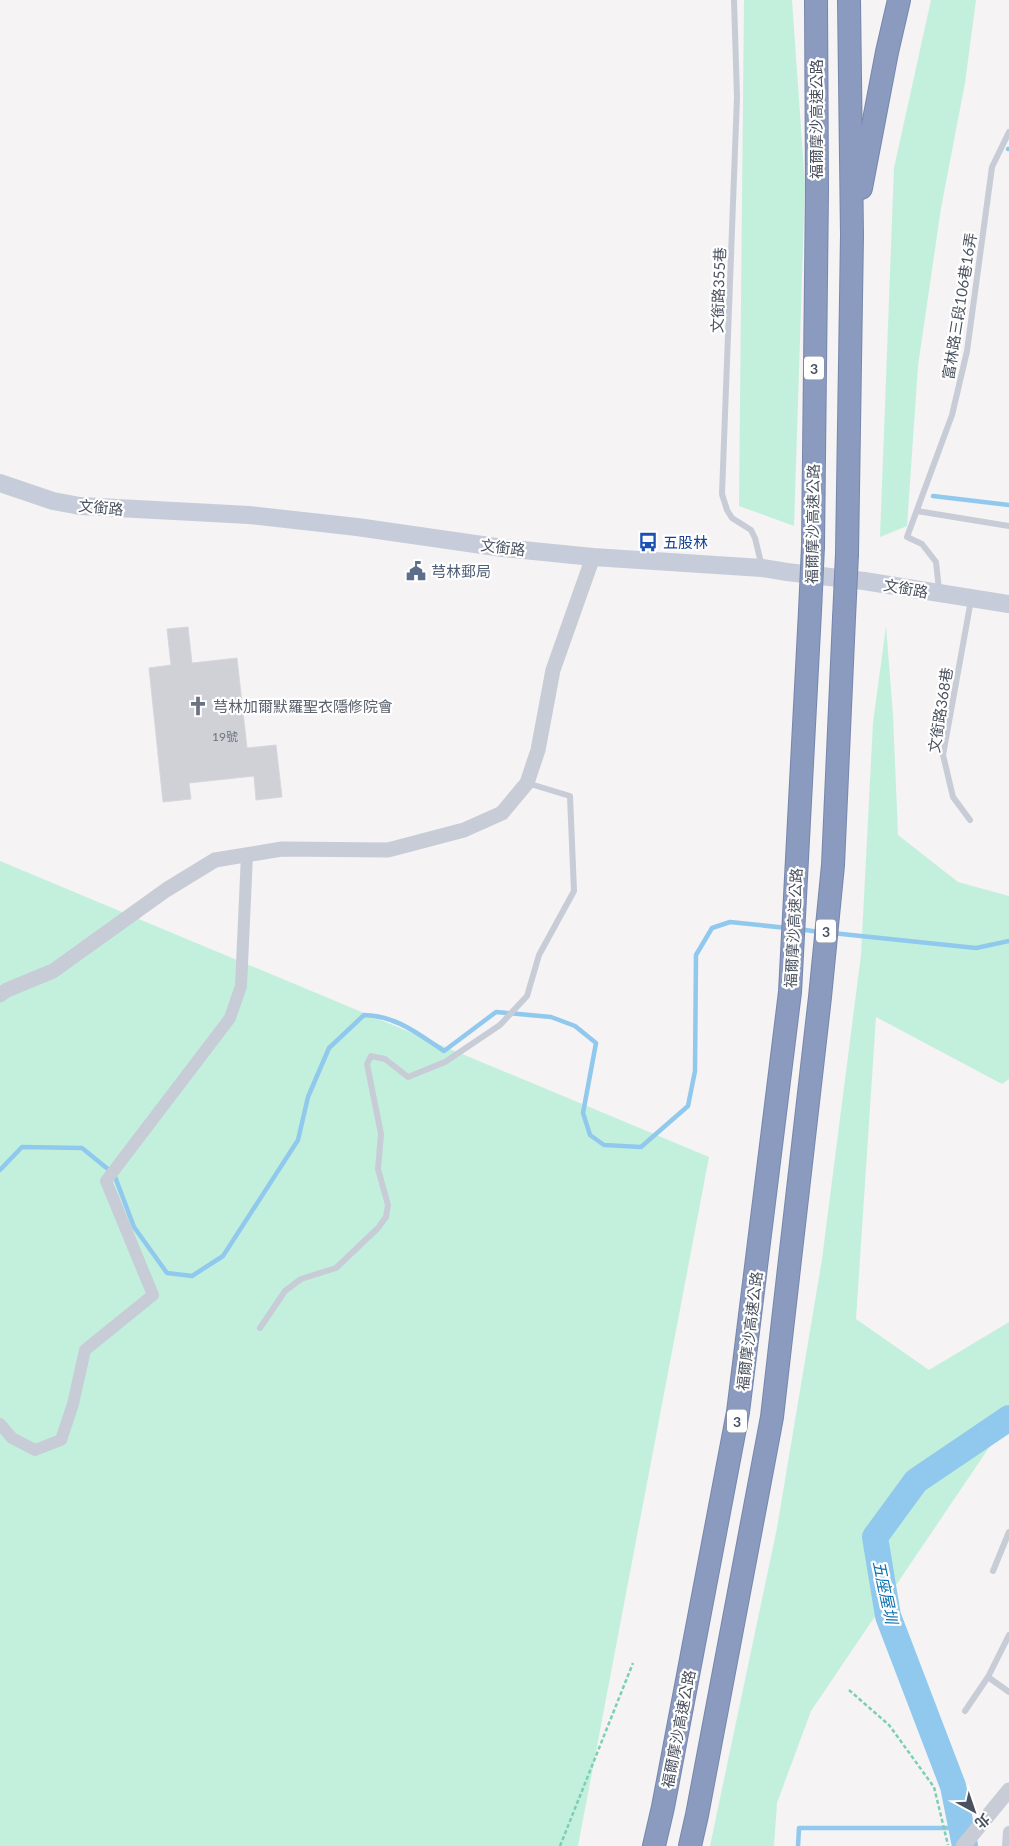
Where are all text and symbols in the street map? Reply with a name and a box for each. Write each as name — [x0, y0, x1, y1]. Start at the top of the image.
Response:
street label: 福爾摩沙高速公路 — [807, 59, 825, 179]
street label: 富林路三段106巷16弄 — [938, 231, 980, 381]
street label: 文銜路355巷 — [708, 247, 728, 333]
road number: 3 — [804, 356, 824, 379]
street label: 福爾摩沙高速公路 — [802, 464, 822, 584]
street label: 文銜路 — [78, 496, 124, 518]
bus stop icon: 五股林 — [637, 531, 659, 553]
place label: 五股林 — [663, 533, 708, 551]
street label: 文銜路 — [480, 535, 526, 559]
public building icon: 芎林郵局 — [405, 560, 427, 582]
place label: 芎林郵局 — [431, 562, 491, 580]
street label: 文銜路 — [882, 575, 930, 601]
street label: 文銜路368巷 — [924, 666, 956, 754]
church icon: 芎林加爾默羅聖衣隱修院會 — [187, 695, 209, 717]
place label: 芎林加爾默羅聖衣隱修院會 — [213, 697, 393, 715]
house number: 19號 — [212, 729, 238, 744]
street label: 福爾摩沙高速公路 — [781, 868, 805, 988]
road number: 3 — [816, 919, 836, 942]
street label: 福爾摩沙高速公路 — [733, 1270, 765, 1392]
road number: 3 — [727, 1410, 747, 1432]
water label: 五座屋圳 — [870, 1559, 902, 1627]
street label: 福爾摩沙高速公路 — [658, 1668, 698, 1790]
north arrow — [949, 1786, 999, 1836]
text: 北 — [972, 1810, 994, 1832]

